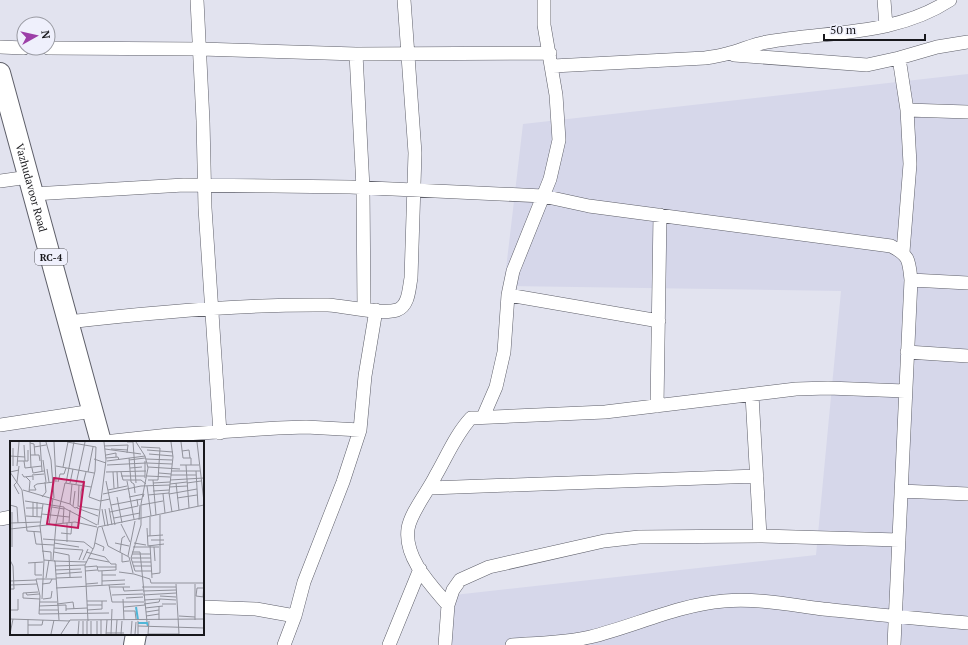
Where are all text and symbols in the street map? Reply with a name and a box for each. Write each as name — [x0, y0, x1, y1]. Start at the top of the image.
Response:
north arrow — [16, 16, 56, 56]
scale bar — [824, 16, 925, 42]
text: 50 m — [830, 22, 857, 37]
text: N — [38, 30, 54, 40]
street label: Vazhudavoor Road — [13, 142, 50, 234]
road number: RC-4 — [35, 249, 67, 265]
inset map — [10, 441, 204, 635]

